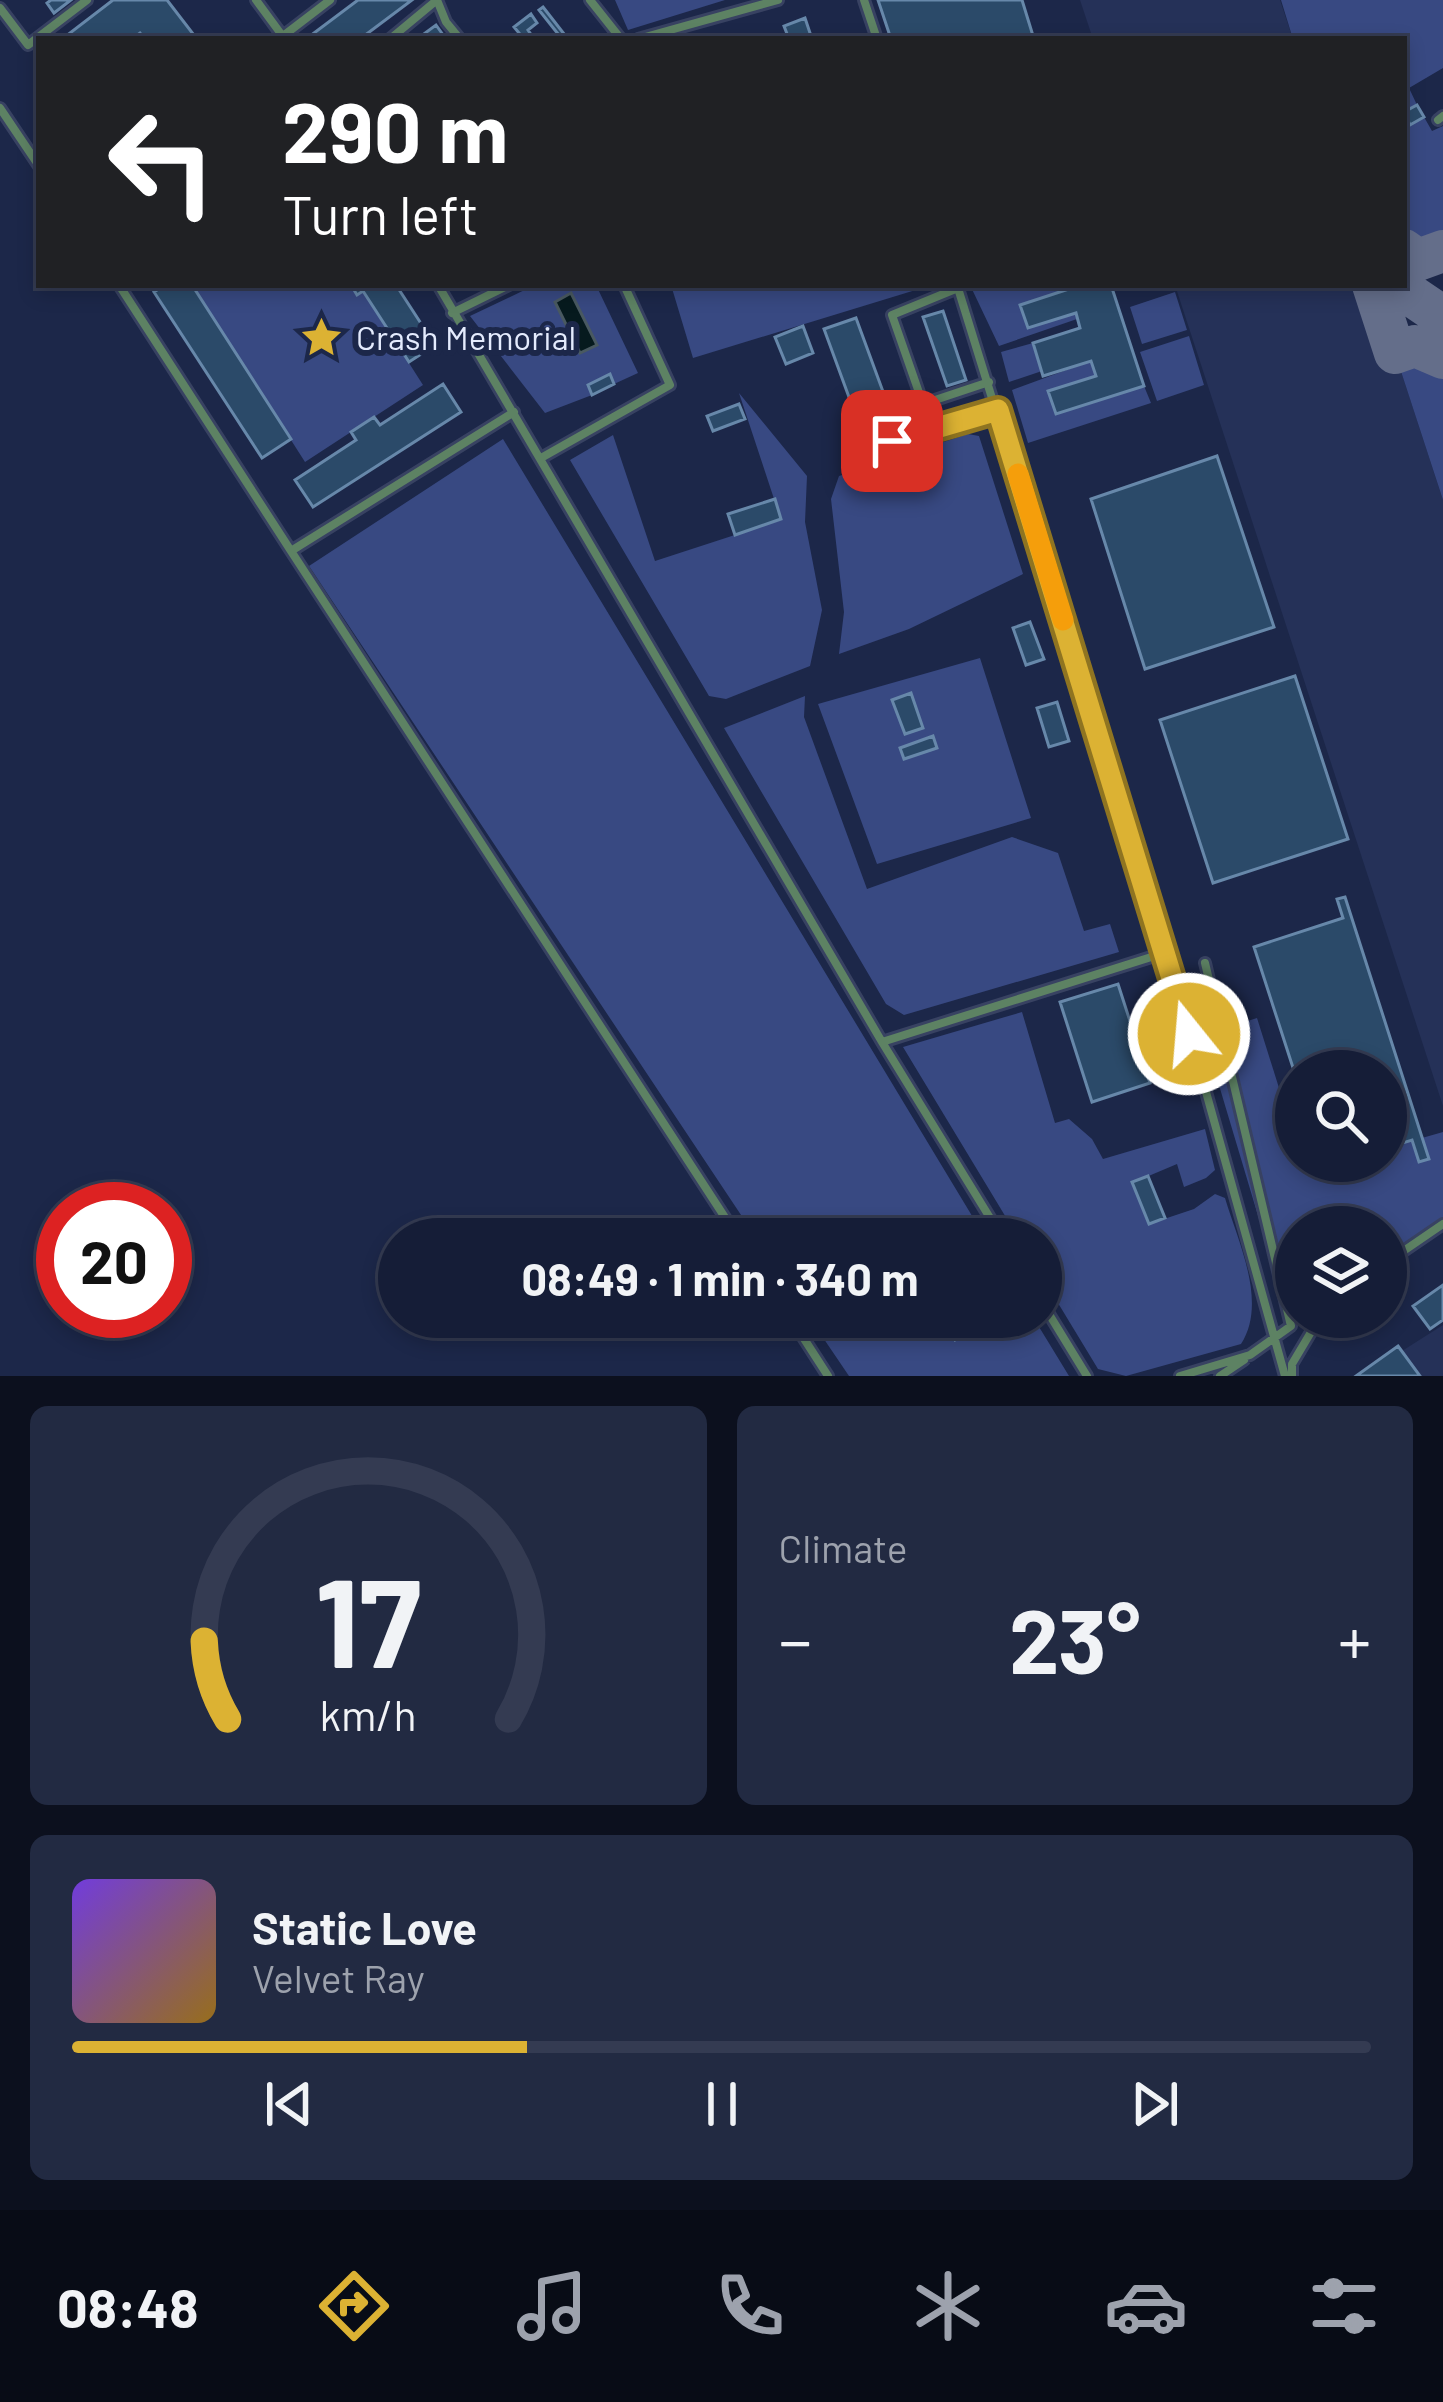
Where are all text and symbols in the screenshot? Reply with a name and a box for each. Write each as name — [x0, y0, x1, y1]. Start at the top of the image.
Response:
text: 290 m — [282, 79, 508, 180]
icon: left — [84, 84, 240, 240]
text: Turn left — [282, 181, 479, 246]
place icon: Crash Memorial — [299, 315, 345, 361]
place label: Crash Memorial — [356, 317, 576, 357]
pin — [841, 390, 943, 492]
icon: arrive — [859, 408, 925, 474]
position arrow — [1126, 971, 1252, 1097]
map controls — [1275, 1050, 1407, 1338]
button: search — [1275, 1050, 1407, 1182]
speed limit sign: 20 — [36, 1182, 192, 1338]
button: layers — [1275, 1206, 1407, 1338]
text: 08:49 · 1 min · 340 m — [522, 1251, 919, 1305]
text: Climate — [779, 1524, 908, 1571]
text: 17 — [315, 1543, 421, 1693]
text: 23° — [1009, 1584, 1141, 1692]
text: − — [779, 1599, 812, 1678]
text: + — [1338, 1599, 1371, 1678]
text: km/h — [320, 1687, 417, 1739]
text: Static Love — [252, 1900, 477, 1954]
text: Velvet Ray — [252, 1954, 425, 2001]
icon: previous — [256, 2071, 322, 2137]
icon: pause — [689, 2071, 755, 2137]
icon: next — [1122, 2071, 1188, 2137]
icon: directions — [312, 2264, 396, 2348]
icon: music — [510, 2264, 594, 2348]
icon: phone — [708, 2264, 792, 2348]
icon: climate — [906, 2264, 990, 2348]
icon: car — [1104, 2264, 1188, 2348]
icon: filters — [1302, 2264, 1386, 2348]
text: 08:48 — [57, 2274, 199, 2339]

